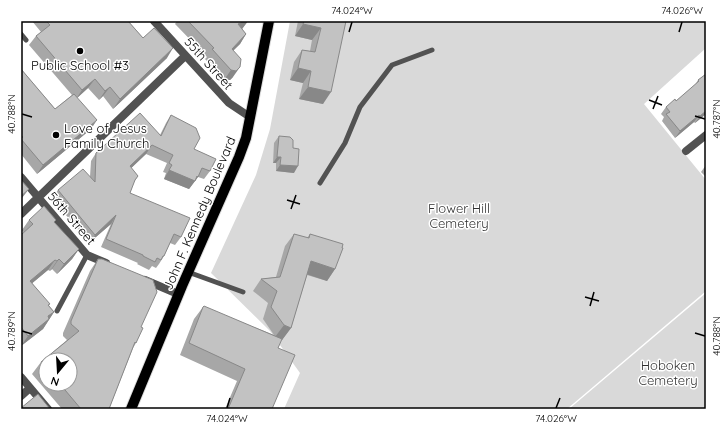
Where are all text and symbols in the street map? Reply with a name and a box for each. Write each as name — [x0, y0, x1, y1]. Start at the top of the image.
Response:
text: 74.024°W — [331, 4, 373, 17]
text: 74.026°W — [661, 4, 703, 17]
street label: 55th Street — [181, 33, 237, 93]
marker: Public School #3 — [75, 46, 85, 56]
place label: Public School #3 — [31, 57, 129, 73]
text: 40.788°N — [5, 94, 18, 134]
text: 40.787°N — [710, 100, 723, 139]
place label: Love of Jesus Family Church — [64, 120, 149, 151]
marker: Love of Jesus Family Church — [51, 130, 61, 140]
street label: John F. Kennedy Boulevard — [159, 134, 239, 292]
street label: 56th Street — [45, 188, 99, 248]
park label: Flower Hill Cemetery — [428, 200, 490, 231]
text: 40.789°N — [5, 311, 18, 351]
text: 40.788°N — [710, 316, 723, 356]
north arrow — [38, 352, 78, 392]
park label: Hoboken Cemetery — [638, 357, 698, 388]
text: N — [49, 374, 61, 389]
text: 74.024°W — [206, 412, 248, 425]
text: 74.026°W — [535, 412, 577, 425]

